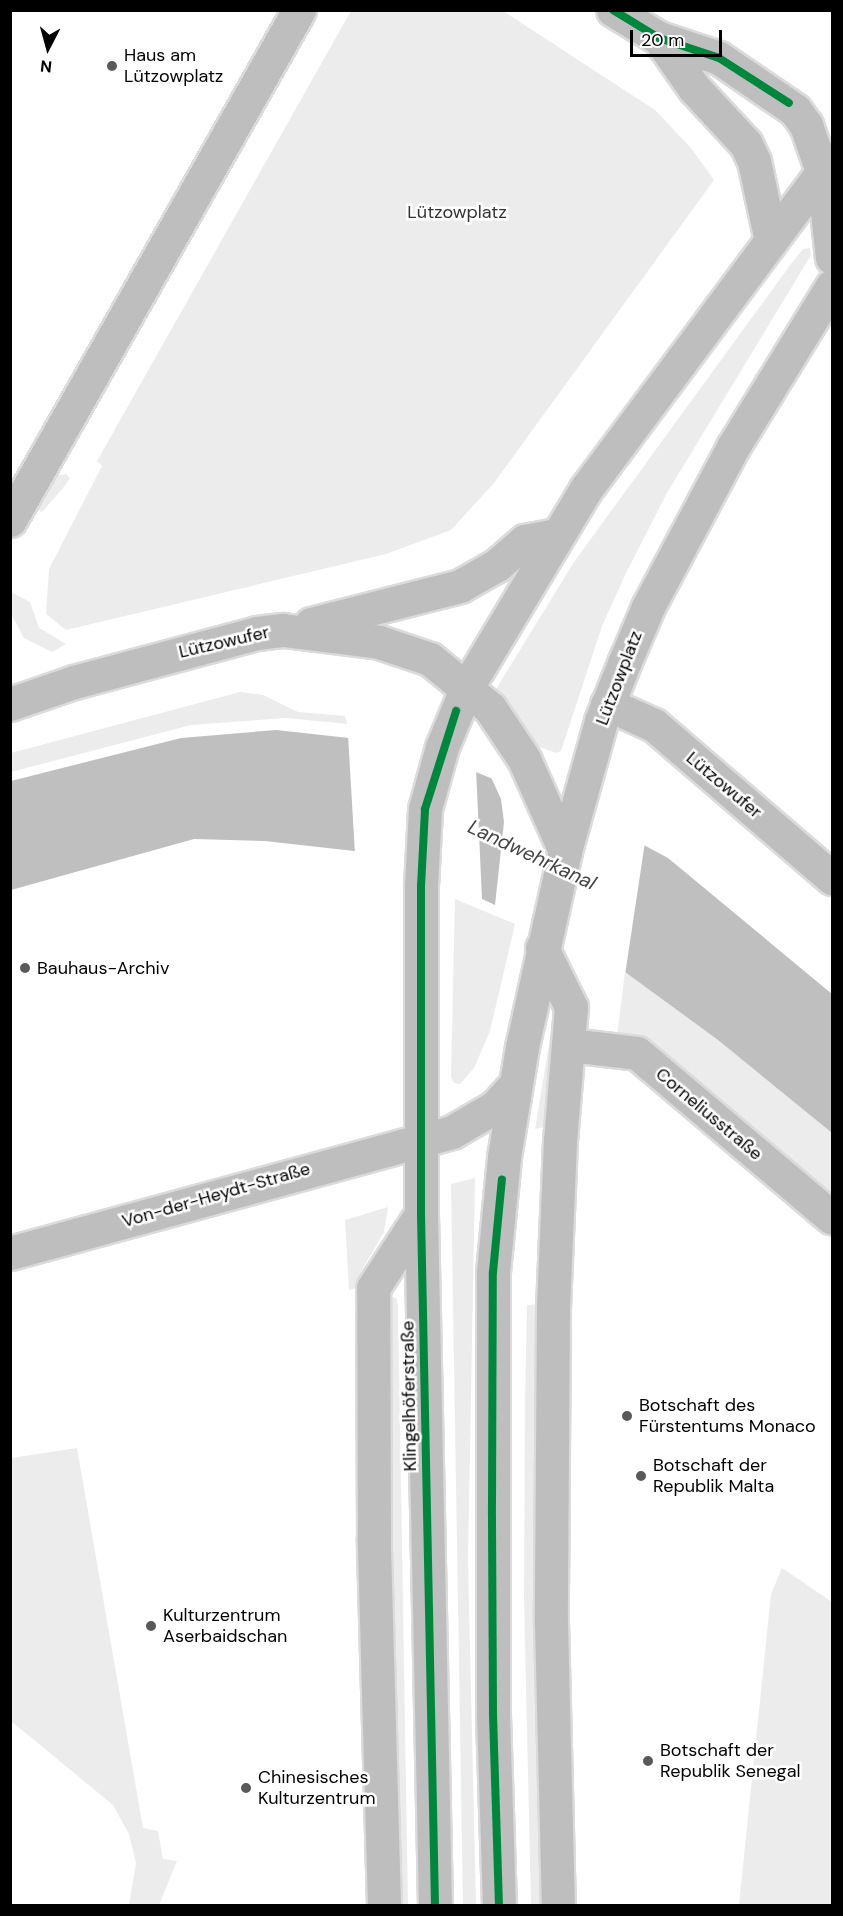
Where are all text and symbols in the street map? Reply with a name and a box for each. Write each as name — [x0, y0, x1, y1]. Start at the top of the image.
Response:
north arrow — [18, 18, 78, 78]
scale bar — [633, 18, 724, 56]
text: 20 m — [641, 28, 684, 52]
place label: Haus am Lützowplatz — [124, 45, 223, 88]
text: N — [39, 55, 53, 77]
marker: Haus am Lützowplatz — [105, 59, 119, 73]
park label: Lützowplatz — [407, 201, 507, 223]
street label: Lützowufer — [177, 621, 271, 663]
street label: Lützowplatz — [591, 628, 647, 728]
street label: Lützowufer — [682, 747, 766, 823]
water label: Landwehrkanal — [464, 815, 600, 895]
place label: Bauhaus-Archiv — [37, 957, 169, 979]
marker: Bauhaus-Archiv — [18, 961, 32, 975]
street label: Corneliusstraße — [651, 1063, 767, 1165]
street label: Von-der-Heydt-Straße — [119, 1158, 313, 1232]
street label: Klingelhöferstraße — [397, 1320, 421, 1472]
place label: Botschaft des Fürstentums Monaco — [639, 1395, 816, 1438]
marker: Botschaft des Fürstentums Monaco — [620, 1409, 634, 1423]
place label: Botschaft der Republik Malta — [653, 1455, 774, 1498]
marker: Botschaft der Republik Malta — [634, 1469, 648, 1483]
place label: Kulturzentrum Aserbaidschan — [163, 1605, 287, 1648]
marker: Kulturzentrum Aserbaidschan — [144, 1619, 158, 1633]
place label: Botschaft der Republik Senegal — [660, 1740, 800, 1782]
marker: Botschaft der Republik Senegal — [641, 1754, 655, 1768]
place label: Chinesisches Kulturzentrum — [258, 1767, 375, 1810]
marker: Chinesisches Kulturzentrum — [239, 1781, 253, 1795]

